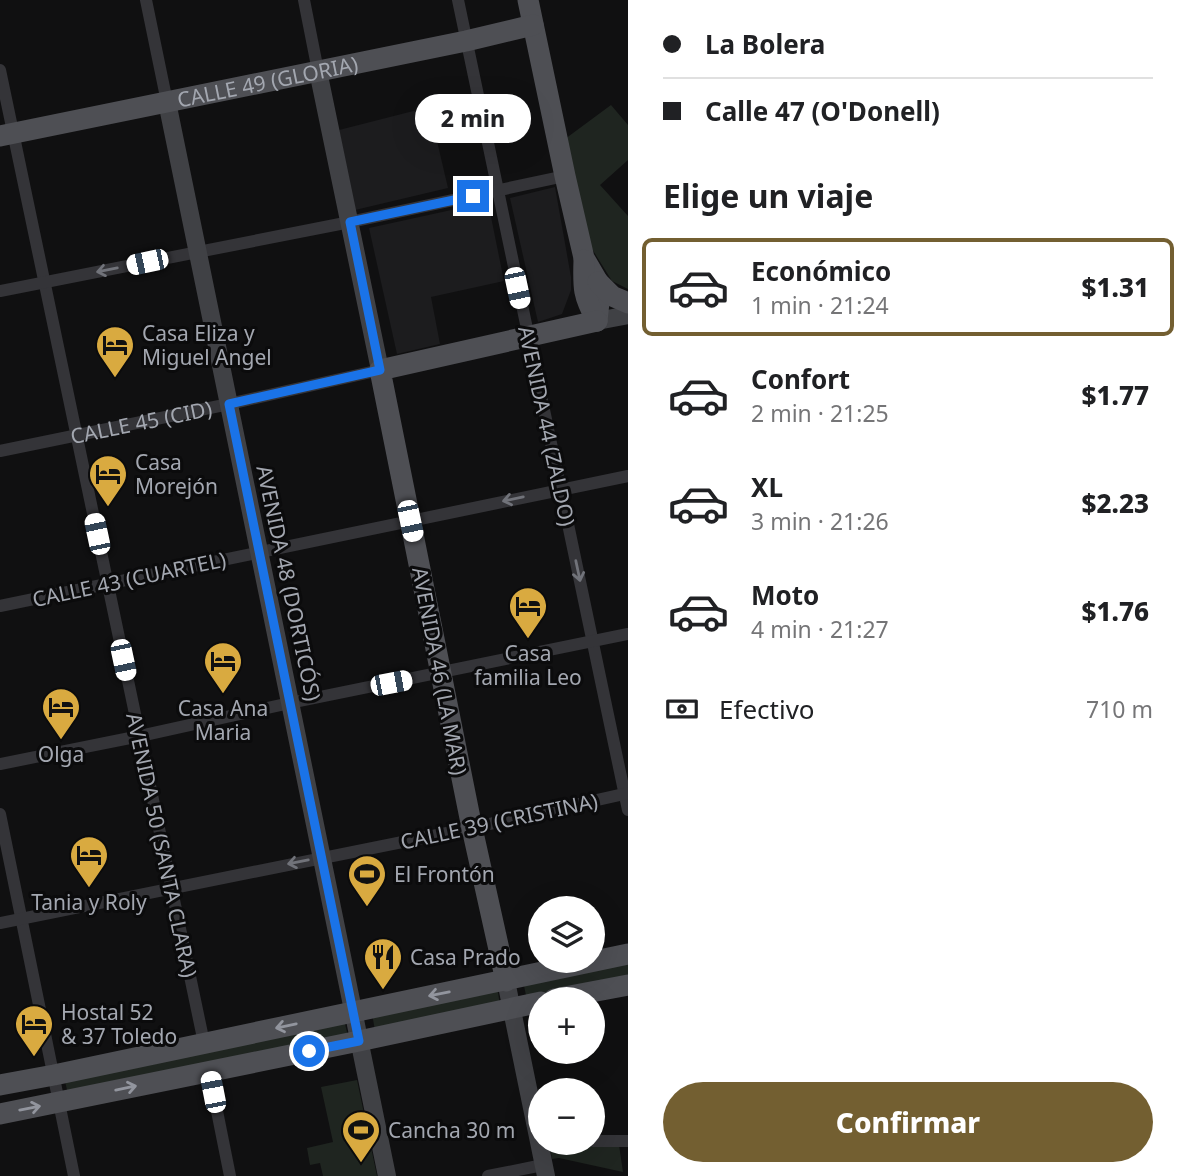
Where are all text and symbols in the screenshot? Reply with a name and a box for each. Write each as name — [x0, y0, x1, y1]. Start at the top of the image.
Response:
text: La Bolera — [705, 26, 825, 62]
street label: CALLE 49 (GLORIA) — [175, 49, 360, 114]
text: Calle 47 (O'Donell) — [705, 93, 940, 129]
callout: 2 min — [415, 94, 531, 144]
text: 2 min — [441, 102, 505, 134]
text: Elige un viaje — [663, 174, 873, 217]
route end — [457, 180, 489, 212]
car — [125, 247, 170, 277]
text: Económico — [751, 253, 891, 289]
icon: car — [667, 256, 730, 319]
one-way arrow — [96, 264, 119, 278]
car — [503, 265, 532, 311]
text: $1.31 — [1082, 269, 1149, 305]
text: 1 min · 21:24 — [751, 289, 889, 321]
place label: Casa Eliza y Miguel Angel — [142, 319, 272, 371]
street label: AVENIDA 44 (ZALDO) — [512, 323, 582, 529]
hotel icon: Casa Eliza y Miguel Angel — [94, 324, 136, 379]
text: Confort — [751, 361, 850, 397]
icon: car — [667, 364, 730, 427]
text: $1.77 — [1082, 377, 1149, 413]
street label: CALLE 45 (CID) — [68, 394, 214, 450]
text: 2 min · 21:25 — [751, 397, 889, 429]
place label: Casa Morejón — [135, 448, 218, 500]
hotel icon: Casa Morejón — [87, 453, 129, 508]
street label: AVENIDA 48 (DORTICÓS) — [250, 463, 328, 703]
text: XL — [751, 469, 783, 505]
icon: car — [667, 472, 730, 535]
text: $2.23 — [1082, 485, 1149, 521]
one-way arrow — [502, 493, 525, 507]
car — [396, 498, 425, 544]
text: 3 min · 21:26 — [751, 505, 889, 537]
car — [83, 511, 112, 557]
street label: CALLE 43 (CUARTEL) — [30, 545, 228, 613]
one-way arrow — [571, 559, 585, 582]
street label: AVENIDA 46 (LA MAR) — [406, 565, 474, 777]
text: Moto — [751, 577, 819, 613]
icon: car — [667, 580, 730, 643]
hotel icon: Casa familia Leo — [507, 585, 549, 640]
text: $1.76 — [1082, 593, 1149, 629]
text: 4 min · 21:27 — [751, 613, 889, 645]
car — [109, 637, 138, 683]
place label: Casa familia Leo — [474, 639, 582, 691]
hotel icon: Casa Ana Maria — [202, 640, 244, 695]
car — [369, 669, 414, 697]
hotel icon: Olga — [40, 686, 82, 741]
icon: cash — [663, 690, 701, 728]
text: Efectivo — [719, 691, 815, 727]
text: 710 m — [1086, 693, 1153, 725]
place label: Casa Ana Maria — [178, 694, 268, 746]
street label: AVENIDA 50 (SANTA CLARA) — [120, 710, 204, 980]
place label: Olga — [38, 740, 84, 768]
street label: CALLE 39 (CRISTINA) — [398, 786, 600, 856]
hotel icon: Tania y Roly — [68, 834, 110, 889]
sports icon: El Frontón — [346, 853, 388, 908]
one-way arrow — [287, 856, 309, 870]
place label: El Frontón — [394, 860, 495, 888]
place label: Tania y Roly — [31, 888, 147, 916]
map controls — [528, 896, 605, 1155]
button: layers — [528, 896, 605, 973]
restaurant icon: Casa Prado — [362, 936, 404, 991]
place label: Casa Prado — [410, 943, 521, 971]
button: + — [528, 987, 605, 1064]
one-way arrow — [428, 988, 451, 1001]
place label: Hostal 52 & 37 Toledo — [61, 998, 177, 1050]
hotel icon: Hostal 52 & 37 Toledo — [13, 1003, 55, 1058]
one-way arrow — [275, 1019, 298, 1033]
route start — [293, 1035, 325, 1067]
car — [199, 1069, 228, 1115]
button: − — [528, 1078, 605, 1155]
one-way arrow — [114, 1081, 137, 1095]
button: Confirmar — [663, 1082, 1153, 1162]
one-way arrow — [18, 1101, 41, 1114]
sports icon: Cancha 30 m — [340, 1109, 382, 1164]
place label: Cancha 30 m — [388, 1116, 515, 1144]

